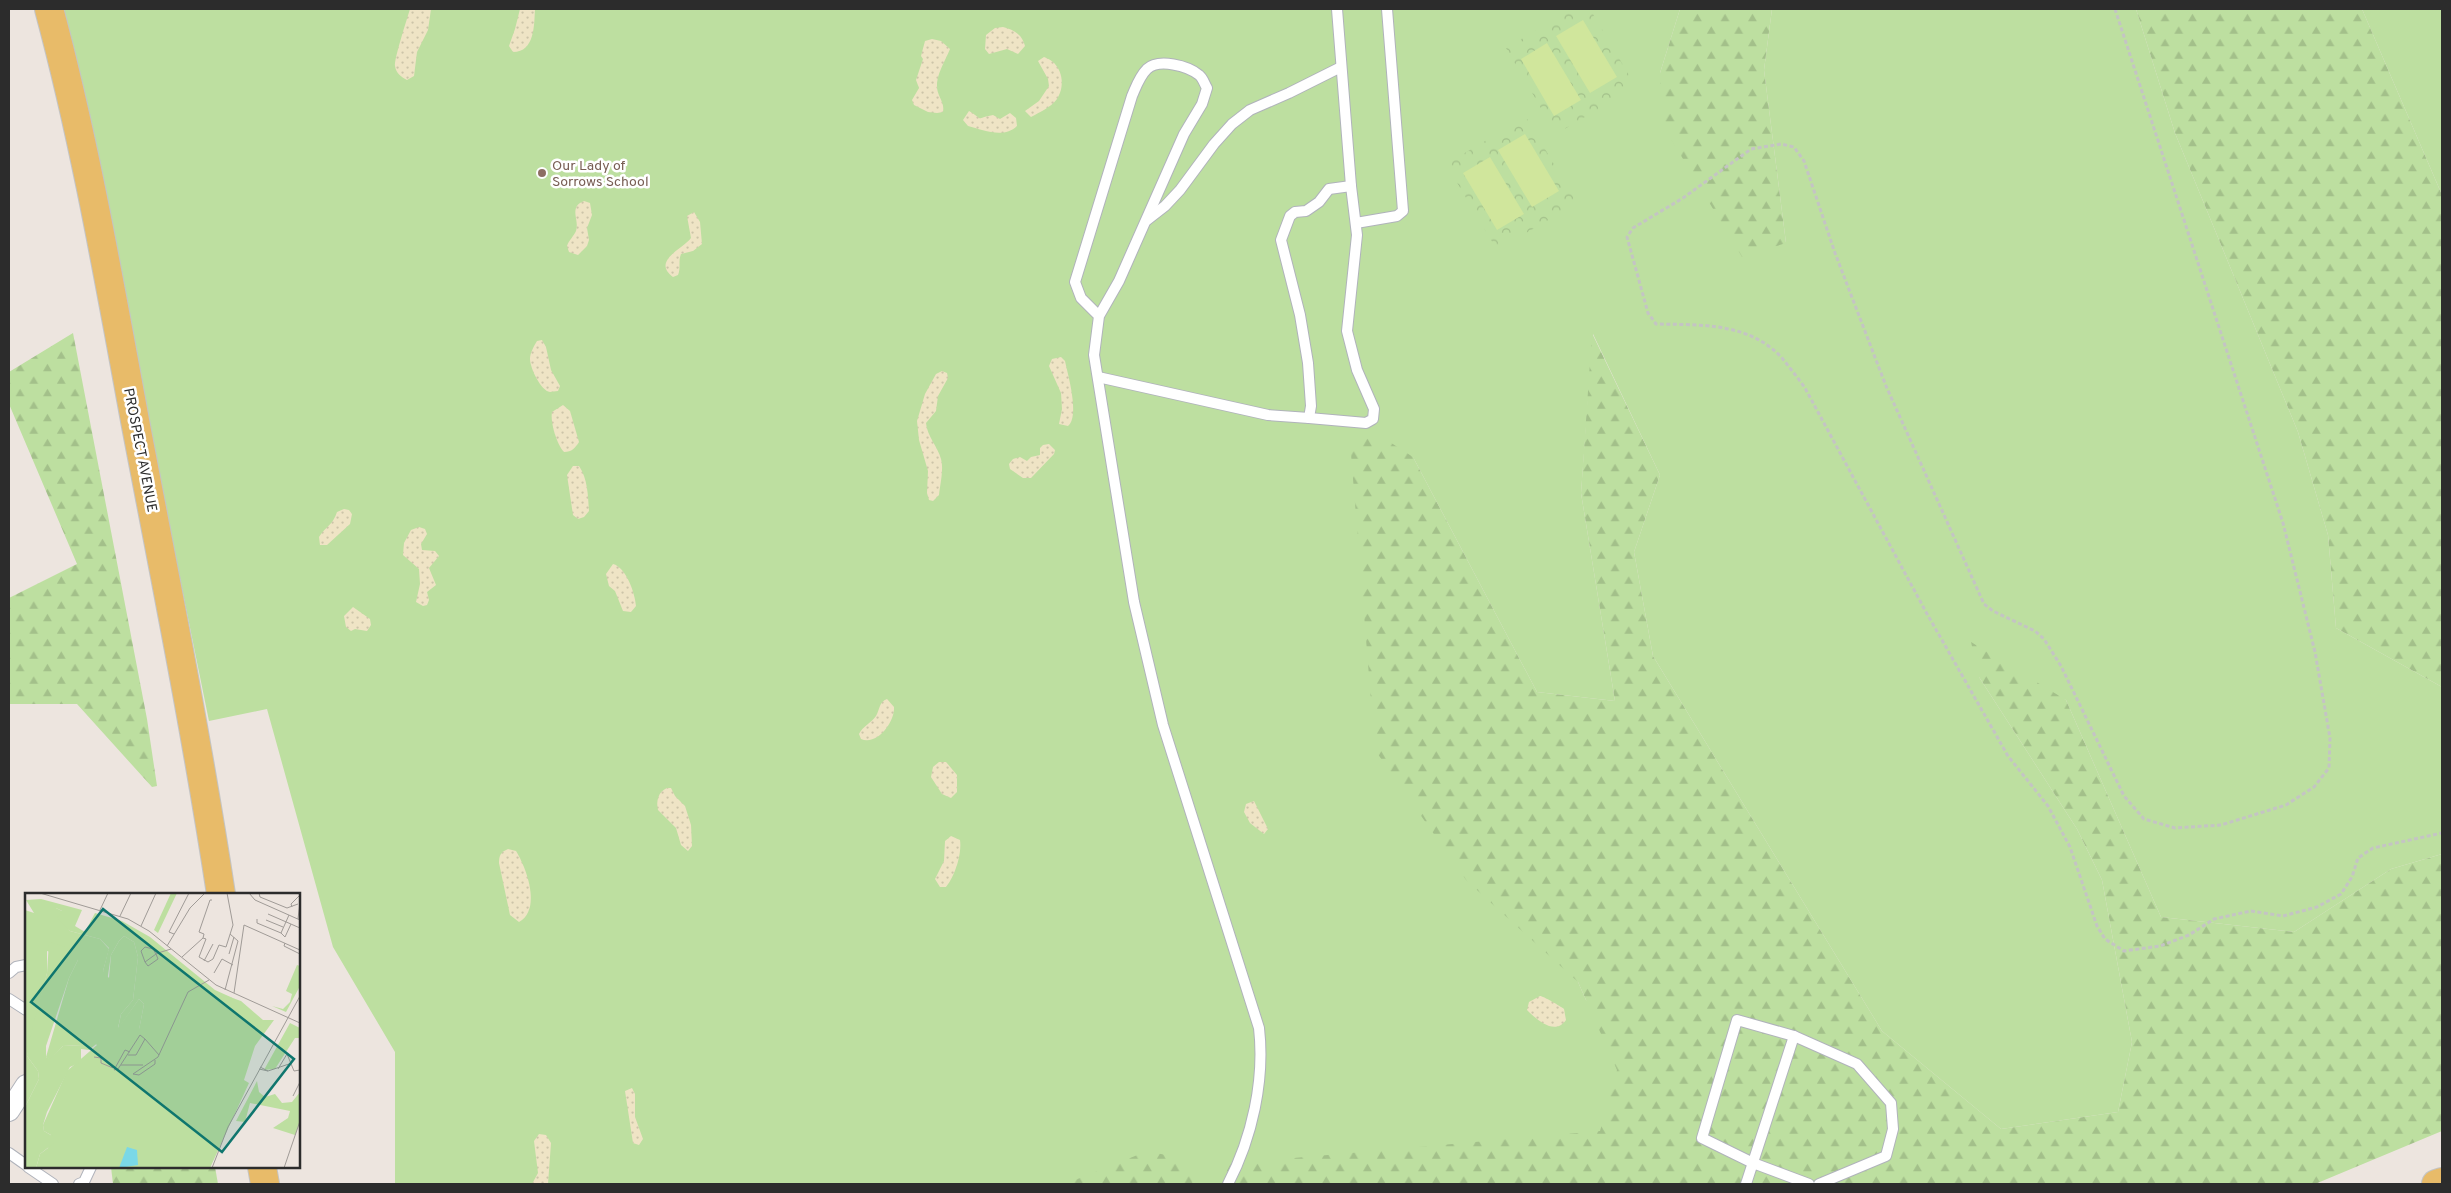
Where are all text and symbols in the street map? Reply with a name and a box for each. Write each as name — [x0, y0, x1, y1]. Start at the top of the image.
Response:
place label: Our Lady of Sorrows School — [552, 158, 649, 191]
marker: Our Lady of Sorrows School — [536, 167, 548, 179]
street label: PROSPECT AVENUE — [119, 387, 160, 514]
inset map — [25, 893, 300, 1168]

